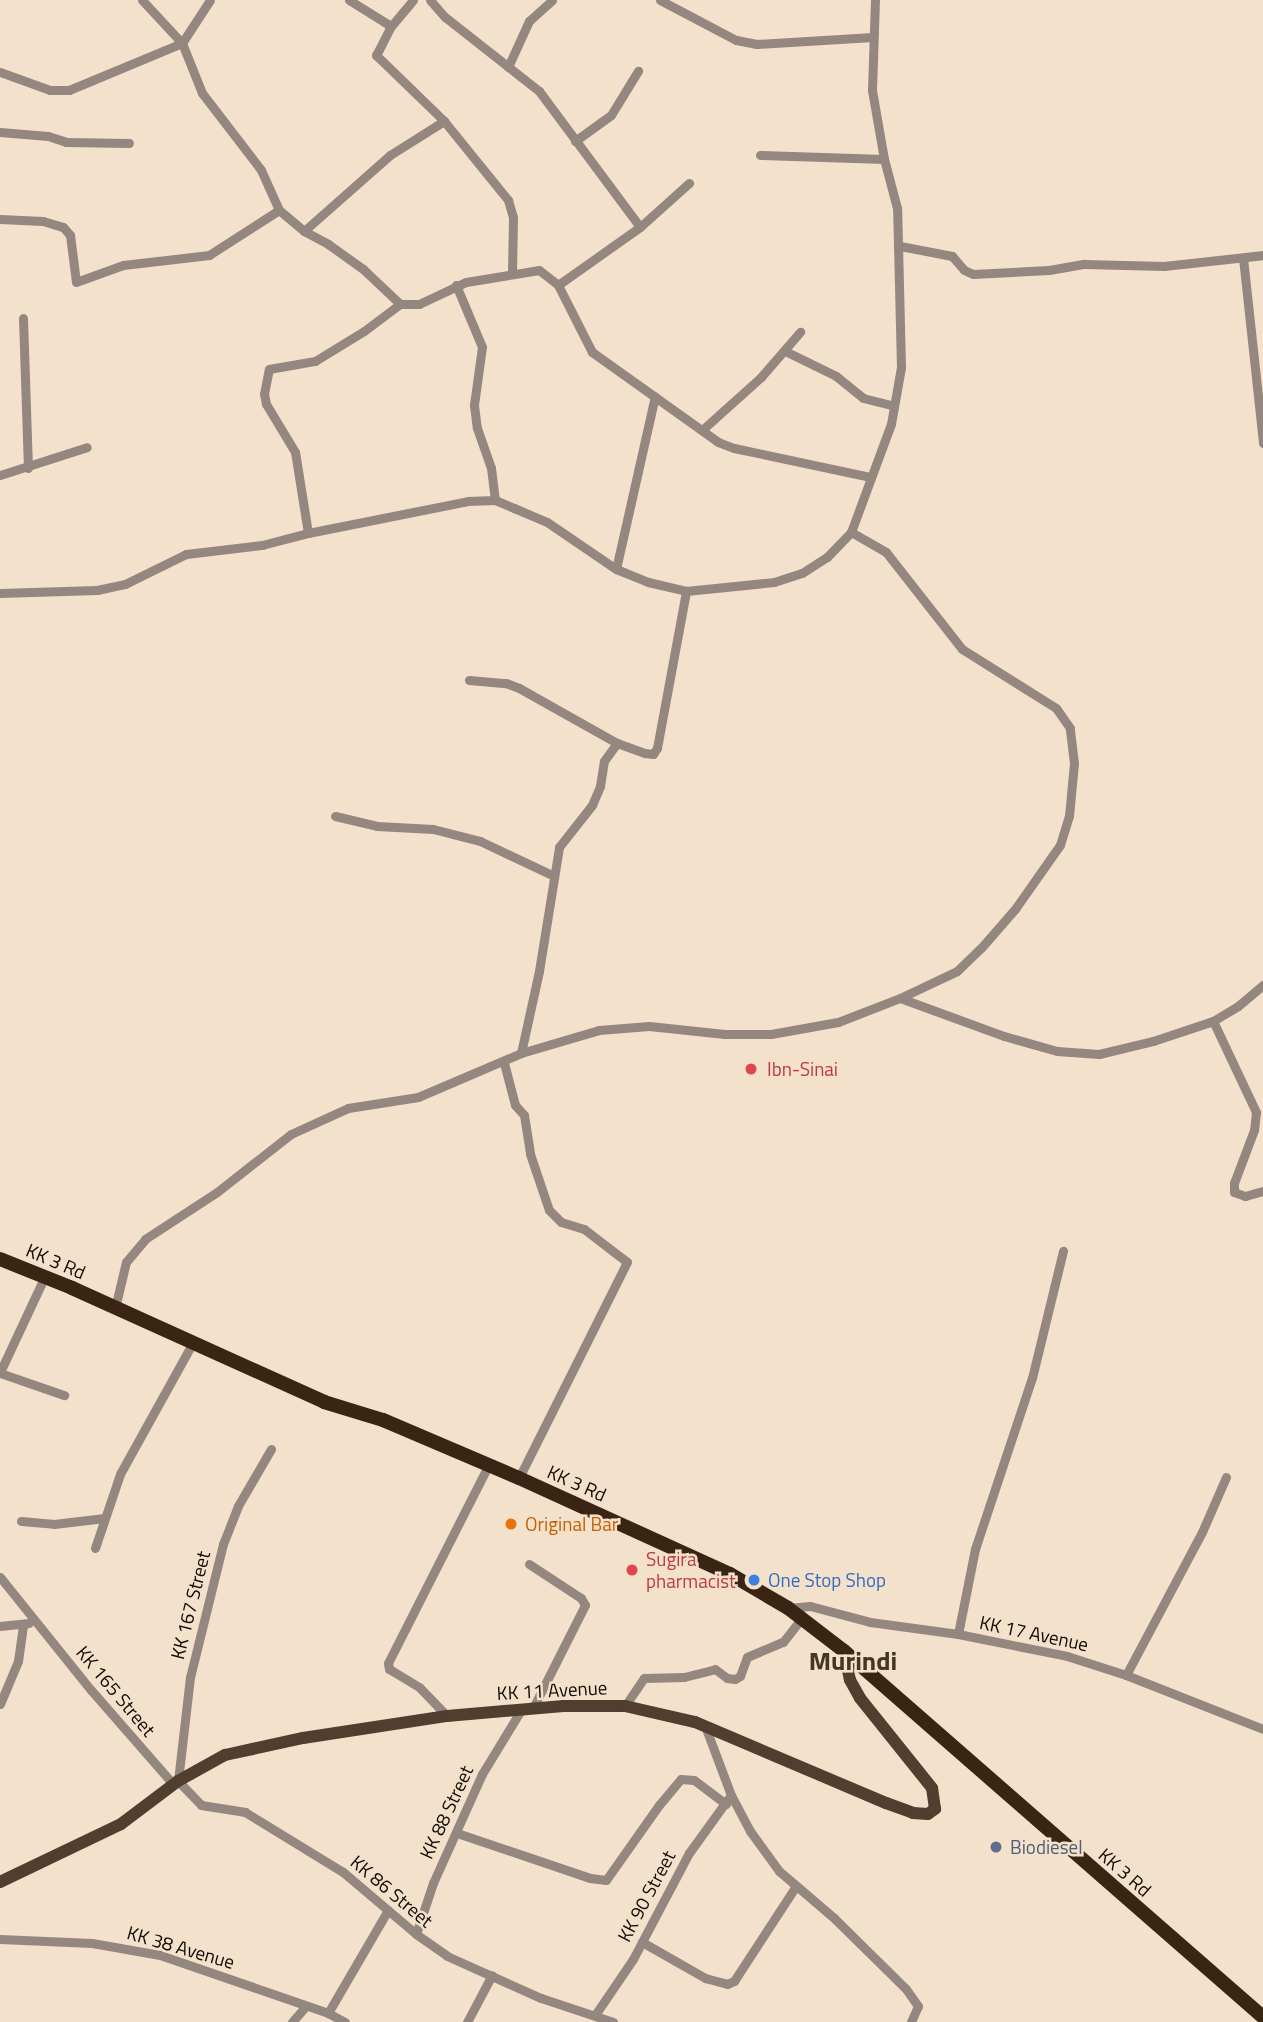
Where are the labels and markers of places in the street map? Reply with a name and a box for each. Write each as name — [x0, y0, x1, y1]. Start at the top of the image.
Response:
place label: Ibn-Sinai — [767, 1058, 838, 1080]
marker: Ibn-Sinai — [741, 1059, 761, 1079]
place label: Original Bar — [525, 1513, 618, 1535]
marker: Original Bar — [503, 1516, 519, 1532]
place label: Sugira pharmacist — [646, 1548, 736, 1592]
marker: Sugira pharmacist — [624, 1562, 640, 1578]
place label: One Stop Shop — [768, 1569, 886, 1591]
marker: One Stop Shop — [746, 1572, 762, 1588]
place label: Biodiesel — [1010, 1836, 1083, 1858]
marker: Biodiesel — [988, 1839, 1004, 1855]

